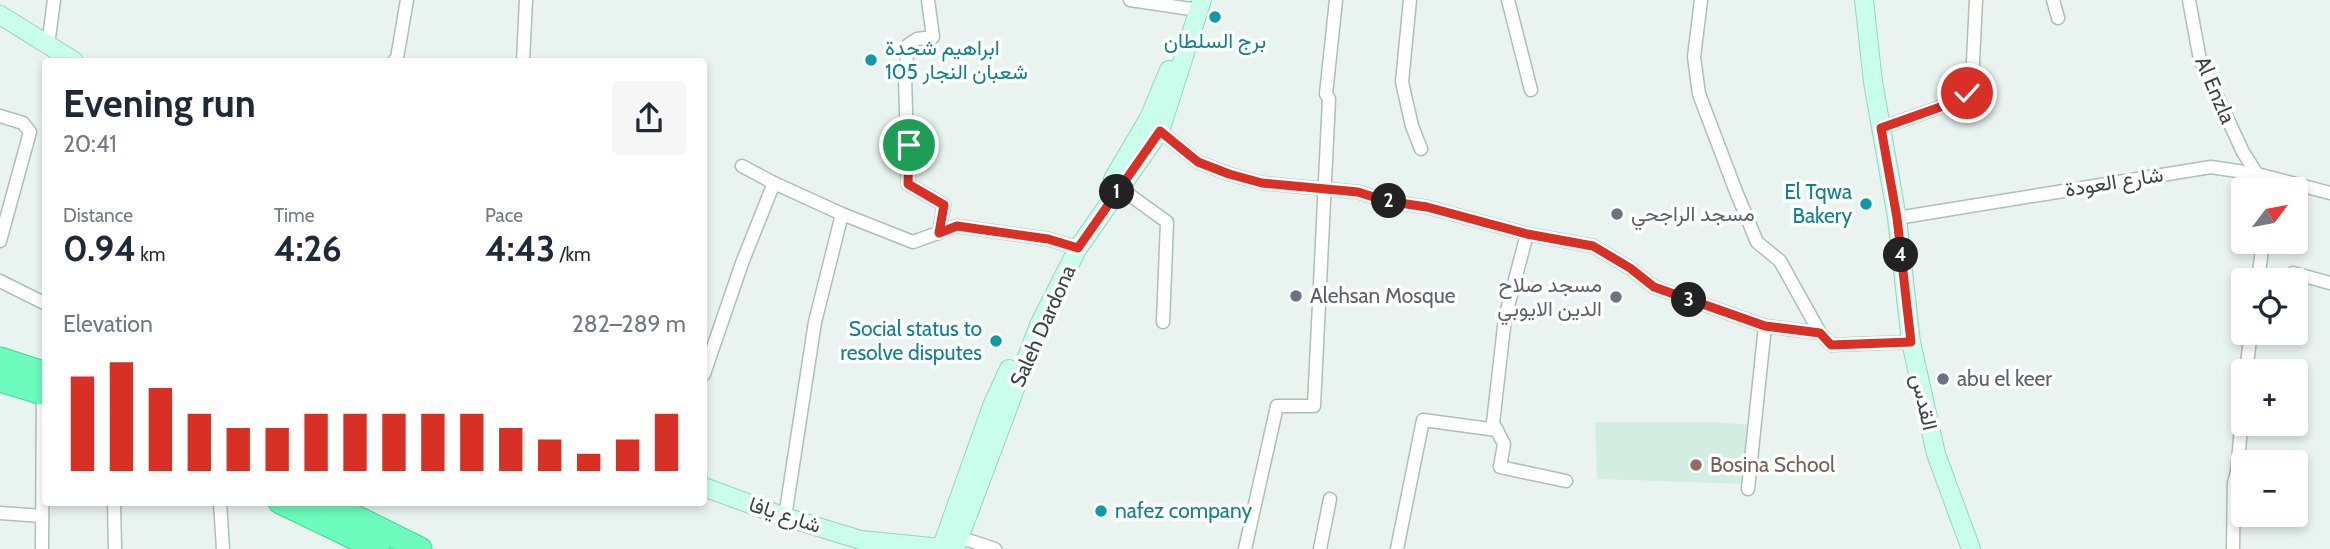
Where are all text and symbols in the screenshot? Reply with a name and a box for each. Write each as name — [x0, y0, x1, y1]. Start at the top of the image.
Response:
marker: برج السلطان — [1207, 9, 1223, 25]
place label: برج السلطان — [1164, 28, 1266, 55]
place label: ابراهيم شحدة شعبان النجار 105 — [885, 35, 1028, 85]
marker: ابراهيم شحدة شعبان النجار 105 — [863, 52, 879, 68]
street label: Al Enzla — [2190, 52, 2241, 127]
pin — [1937, 63, 1997, 123]
icon: check — [1948, 74, 1986, 112]
text: Evening run — [63, 80, 256, 127]
button: share — [612, 81, 686, 155]
pin — [879, 115, 939, 175]
icon: arrive — [890, 126, 928, 164]
text: 20:41 — [63, 130, 117, 158]
street label: شارع العودة — [2063, 161, 2165, 204]
pin: 1 — [1100, 174, 1134, 210]
north arrow — [2231, 177, 2308, 254]
map controls — [2231, 177, 2308, 527]
place label: El Tqwa Bakery — [1784, 179, 1852, 228]
text: 1 — [1113, 180, 1120, 203]
pin: 2 — [1372, 184, 1406, 218]
text: 2 — [1383, 189, 1394, 212]
marker: El Tqwa Bakery — [1858, 196, 1874, 212]
place label: مسجد الراجحي — [1631, 201, 1755, 231]
text: Distance — [63, 204, 133, 227]
text: Time — [274, 204, 314, 227]
text: Pace — [485, 204, 523, 227]
marker: مسجد الراجحي — [1609, 206, 1625, 222]
text: 0.94 — [63, 227, 136, 270]
text: 4:26 — [274, 227, 342, 270]
text: 4:43 — [485, 227, 555, 270]
pin: 4 — [1884, 238, 1918, 272]
text: km — [136, 243, 165, 266]
text: /km — [555, 243, 591, 266]
text: 4 — [1895, 243, 1906, 266]
street label: Saleh Dardona — [1005, 261, 1081, 391]
button: locate — [2231, 268, 2308, 345]
place label: مسجد صلاح الدين الايوبي — [1497, 272, 1602, 326]
pin: 3 — [1672, 282, 1706, 318]
place label: Alehsan Mosque — [1310, 283, 1456, 308]
marker: Alehsan Mosque — [1288, 288, 1304, 304]
text: 3 — [1683, 288, 1694, 311]
marker: مسجد صلاح الدين الايوبي — [1608, 289, 1624, 305]
text: Elevation — [63, 310, 153, 338]
text: 282–289 m — [572, 310, 686, 338]
place label: Social status to resolve disputes — [840, 316, 982, 365]
marker: Social status to resolve disputes — [988, 333, 1004, 349]
button: + — [2231, 359, 2308, 436]
place label: abu el keer — [1957, 366, 2052, 391]
street label: القدس — [1906, 371, 1943, 433]
marker: abu el keer — [1935, 371, 1951, 387]
button: − — [2231, 450, 2308, 527]
place label: Bosina School — [1710, 452, 1835, 477]
marker: Bosina School — [1688, 457, 1704, 473]
street label: شارع يافا — [745, 491, 824, 540]
place label: nafez company — [1115, 498, 1252, 523]
marker: nafez company — [1093, 503, 1109, 519]

